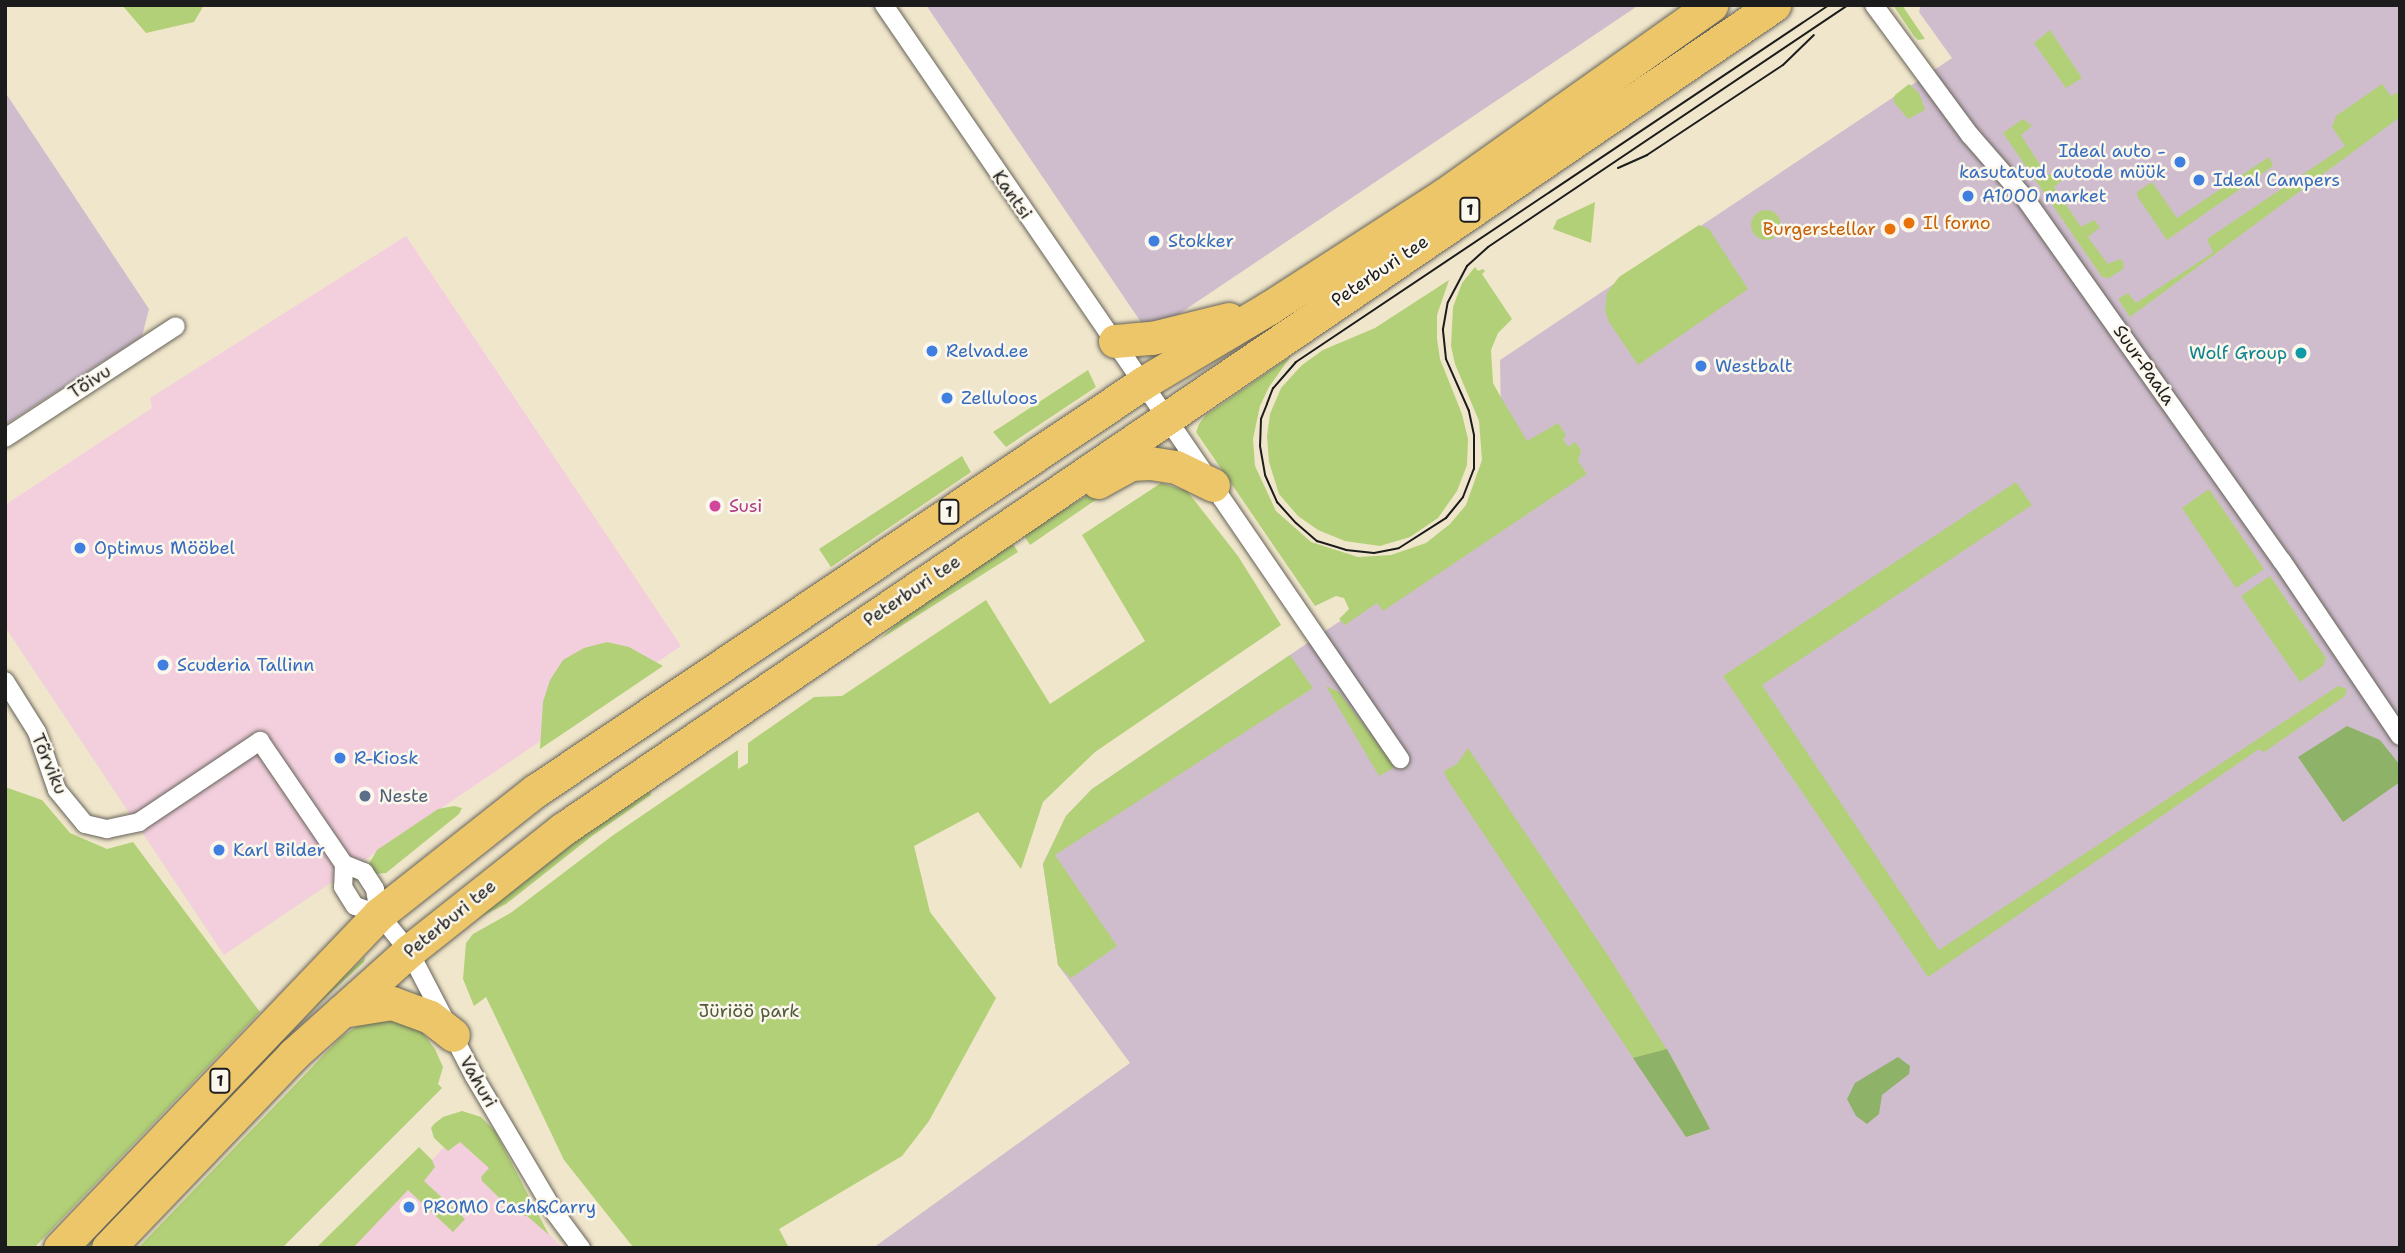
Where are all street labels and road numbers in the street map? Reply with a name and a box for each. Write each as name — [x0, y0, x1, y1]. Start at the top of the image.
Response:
street label: Kantsi — [987, 166, 1037, 224]
road number: 1 — [1458, 198, 1482, 222]
street label: Peterburi tee — [1327, 231, 1433, 311]
street label: Suur-Paala — [2109, 321, 2179, 409]
street label: Tõivu — [65, 360, 115, 404]
road number: 1 — [937, 499, 961, 524]
street label: Peterburi tee — [859, 551, 965, 631]
street label: Tõrviku — [27, 730, 71, 798]
street label: Peterburi tee — [400, 875, 500, 963]
street label: Vahuri — [455, 1052, 501, 1112]
road number: 1 — [208, 1068, 232, 1093]

